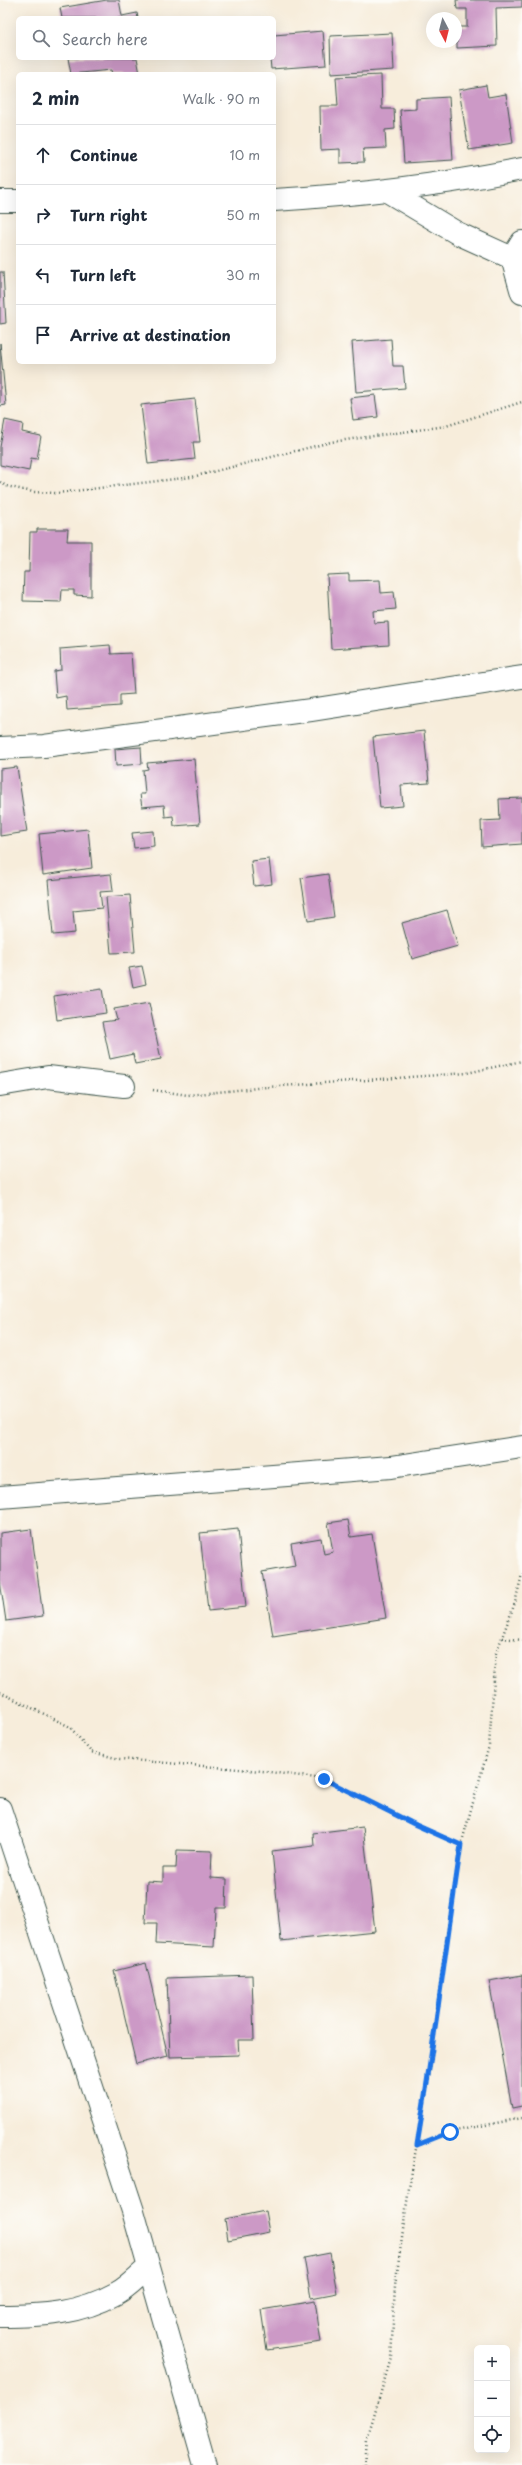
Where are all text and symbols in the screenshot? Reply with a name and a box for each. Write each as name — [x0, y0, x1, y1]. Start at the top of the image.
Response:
north arrow — [426, 12, 462, 48]
search box — [16, 16, 276, 60]
icon: search — [30, 27, 52, 49]
text: Search here — [62, 27, 148, 50]
text: 2 min — [32, 85, 79, 111]
text: Walk · 90 m — [183, 89, 260, 108]
text: Continue — [70, 143, 138, 166]
icon: ahead — [32, 144, 54, 166]
text: 10 m — [230, 145, 260, 164]
text: Turn right — [70, 203, 147, 226]
icon: right — [32, 204, 54, 226]
text: 50 m — [226, 205, 260, 224]
text: Turn left — [70, 263, 136, 286]
icon: left — [32, 264, 54, 286]
text: 30 m — [226, 265, 260, 284]
text: Arrive at destination — [70, 323, 231, 346]
icon: arrive — [32, 324, 54, 346]
route end — [315, 1770, 333, 1788]
route start — [441, 2123, 459, 2141]
map controls — [474, 2345, 510, 2453]
button: + — [474, 2345, 510, 2381]
button: − — [474, 2381, 510, 2417]
button: locate — [474, 2417, 510, 2453]

